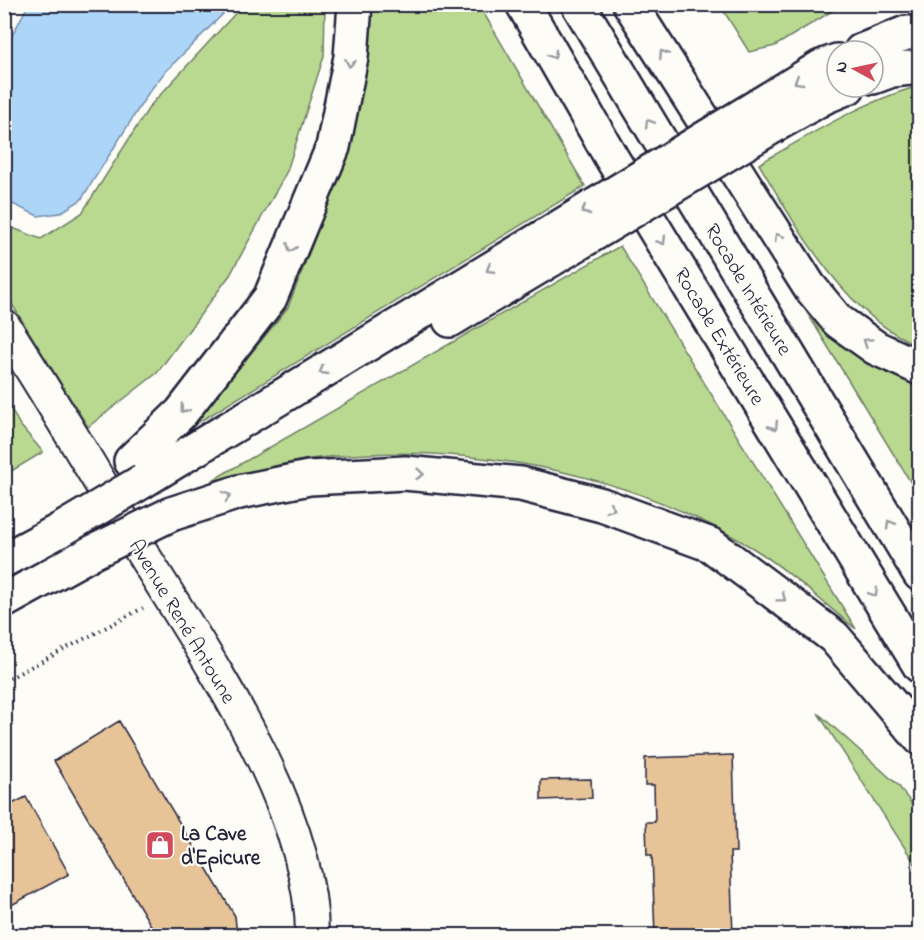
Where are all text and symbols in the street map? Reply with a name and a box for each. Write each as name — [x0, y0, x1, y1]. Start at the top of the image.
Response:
north arrow — [825, 39, 885, 99]
one-way arrow — [545, 49, 557, 59]
one-way arrow — [659, 50, 670, 61]
one-way arrow — [344, 58, 356, 67]
text: N — [829, 60, 855, 74]
one-way arrow — [794, 73, 804, 85]
one-way arrow — [646, 118, 657, 129]
one-way arrow — [581, 203, 592, 214]
street label: Rocade Intérieure — [696, 218, 799, 362]
one-way arrow — [775, 232, 786, 243]
one-way arrow — [655, 235, 667, 245]
one-way arrow — [286, 241, 298, 252]
one-way arrow — [486, 262, 496, 274]
street label: Rocade Extérieure — [665, 263, 772, 412]
one-way arrow — [863, 338, 874, 349]
one-way arrow — [319, 363, 329, 375]
one-way arrow — [180, 402, 191, 413]
one-way arrow — [767, 420, 778, 430]
one-way arrow — [415, 467, 424, 480]
one-way arrow — [221, 490, 232, 503]
one-way arrow — [605, 501, 616, 514]
one-way arrow — [885, 520, 897, 530]
street label: Avenue René Antoune — [120, 534, 243, 710]
one-way arrow — [867, 587, 879, 597]
one-way arrow — [775, 591, 786, 602]
place label: La Cave d'Epicure — [181, 820, 261, 874]
shop icon: La Cave d'Epicure — [144, 829, 176, 861]

